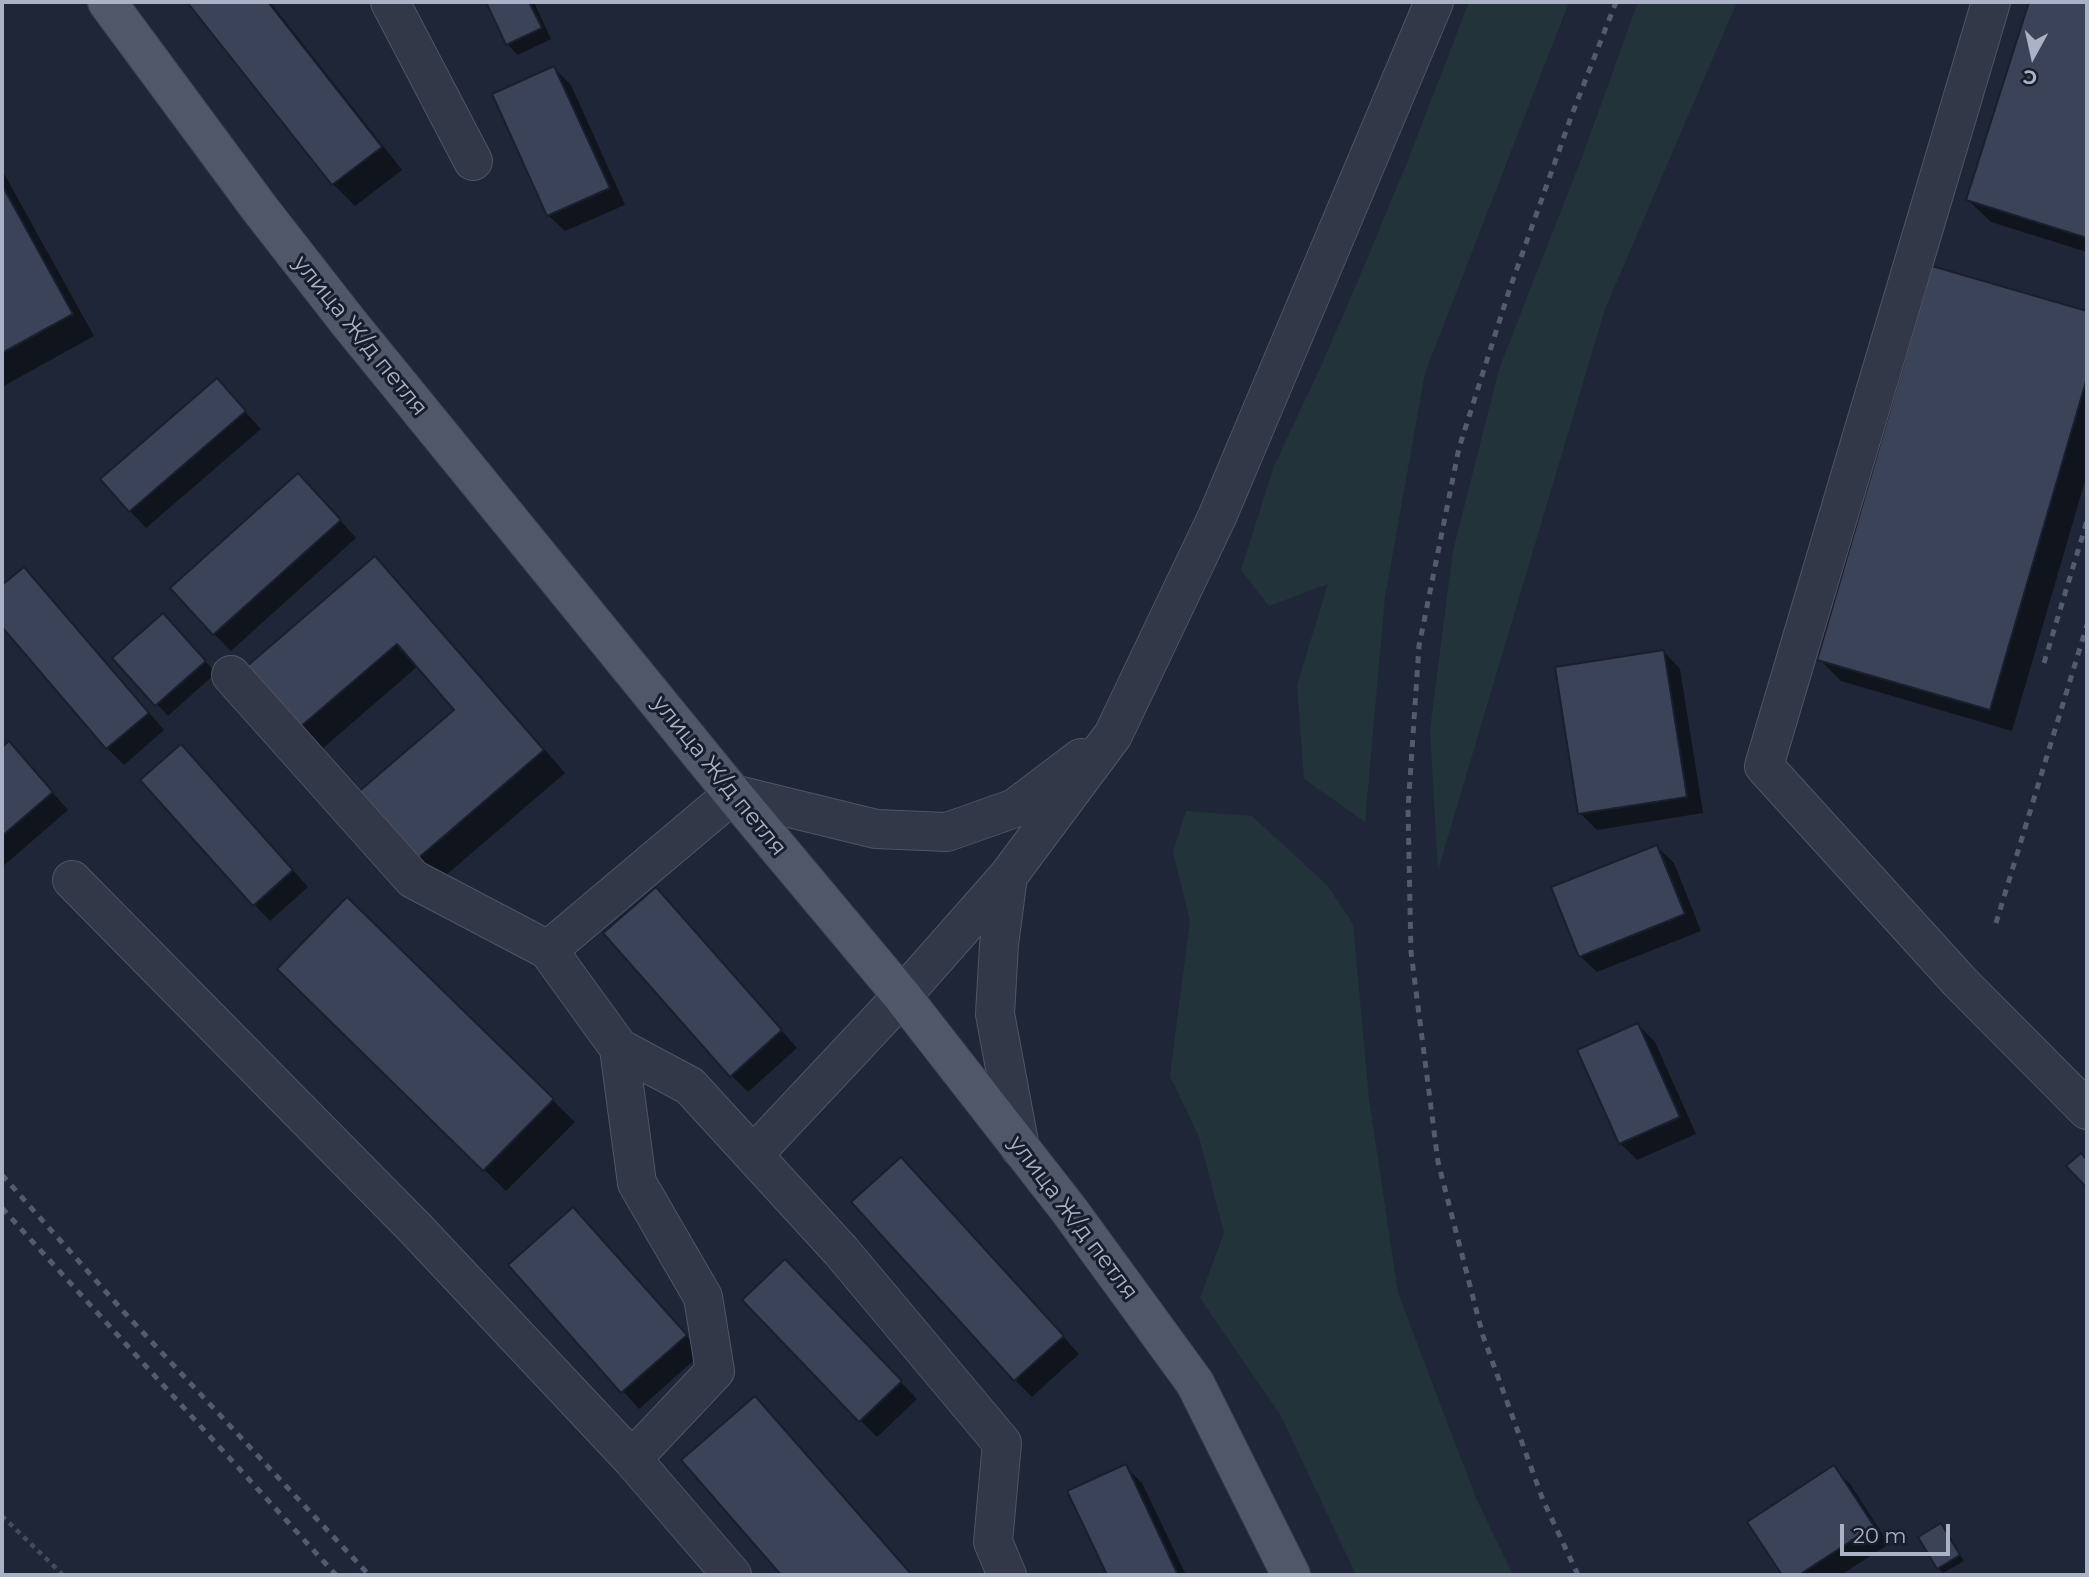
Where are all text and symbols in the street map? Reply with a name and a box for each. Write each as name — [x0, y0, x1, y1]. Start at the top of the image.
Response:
north arrow — [1998, 21, 2068, 91]
text: С — [2022, 65, 2038, 90]
street label: улица Ж/д петля — [287, 250, 433, 422]
street label: улица Ж/д петля — [646, 690, 792, 862]
street label: улица Ж/д петля — [1002, 1131, 1144, 1305]
scale bar — [1844, 1510, 1954, 1554]
text: 20 m — [1853, 1523, 1907, 1548]

